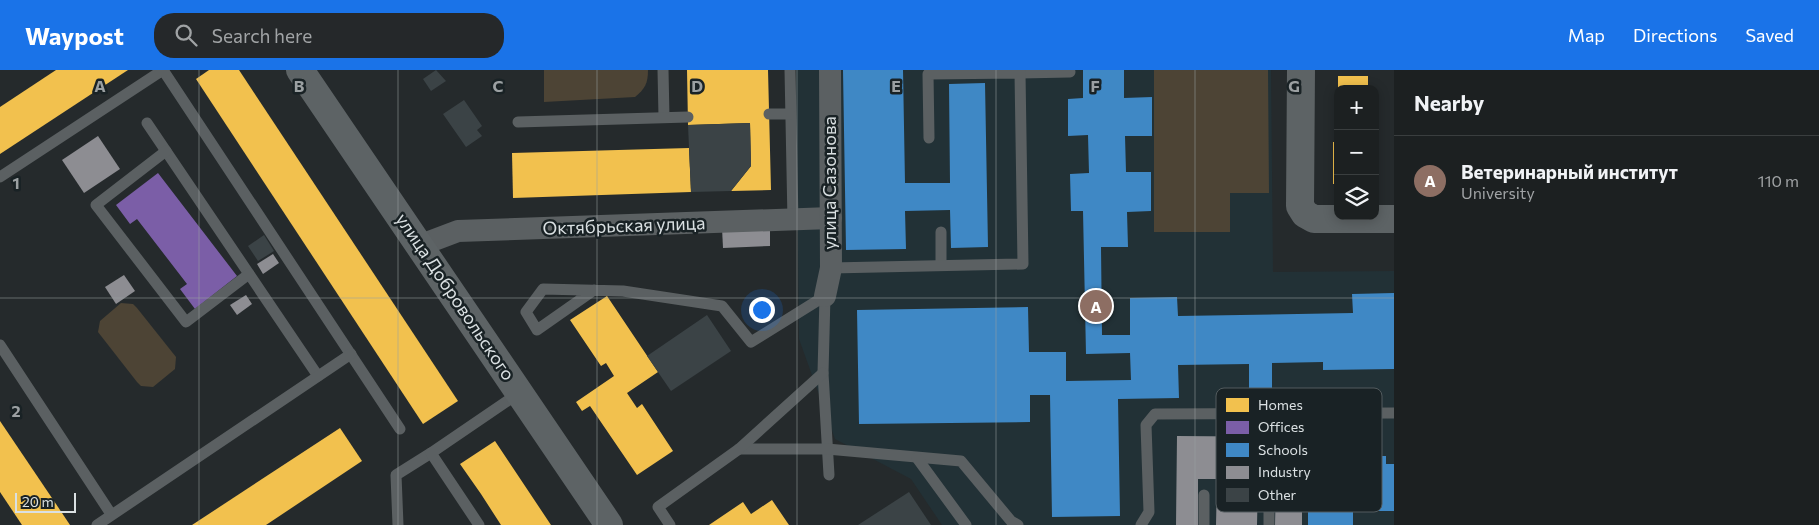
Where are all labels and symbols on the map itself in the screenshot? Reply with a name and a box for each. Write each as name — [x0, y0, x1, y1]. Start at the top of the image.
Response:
text: A — [94, 76, 106, 95]
text: B — [294, 76, 305, 95]
text: C — [493, 76, 504, 95]
text: D — [691, 76, 703, 95]
text: E — [891, 76, 901, 95]
text: F — [1090, 76, 1100, 95]
text: G — [1288, 76, 1300, 95]
street label: улица Сазонова — [818, 116, 840, 250]
text: 1 — [12, 173, 20, 192]
street label: улица Добровольского — [392, 209, 520, 384]
street label: Октябрьская улица — [542, 211, 706, 239]
pin: A — [1080, 287, 1112, 325]
your location — [749, 297, 775, 323]
legend — [1216, 388, 1382, 512]
text: Homes — [1258, 396, 1303, 413]
text: 2 — [11, 401, 21, 420]
text: Offices — [1258, 418, 1304, 435]
text: Schools — [1258, 441, 1308, 458]
text: Industry — [1258, 463, 1311, 480]
text: Other — [1258, 486, 1297, 503]
scale bar — [15, 490, 76, 513]

